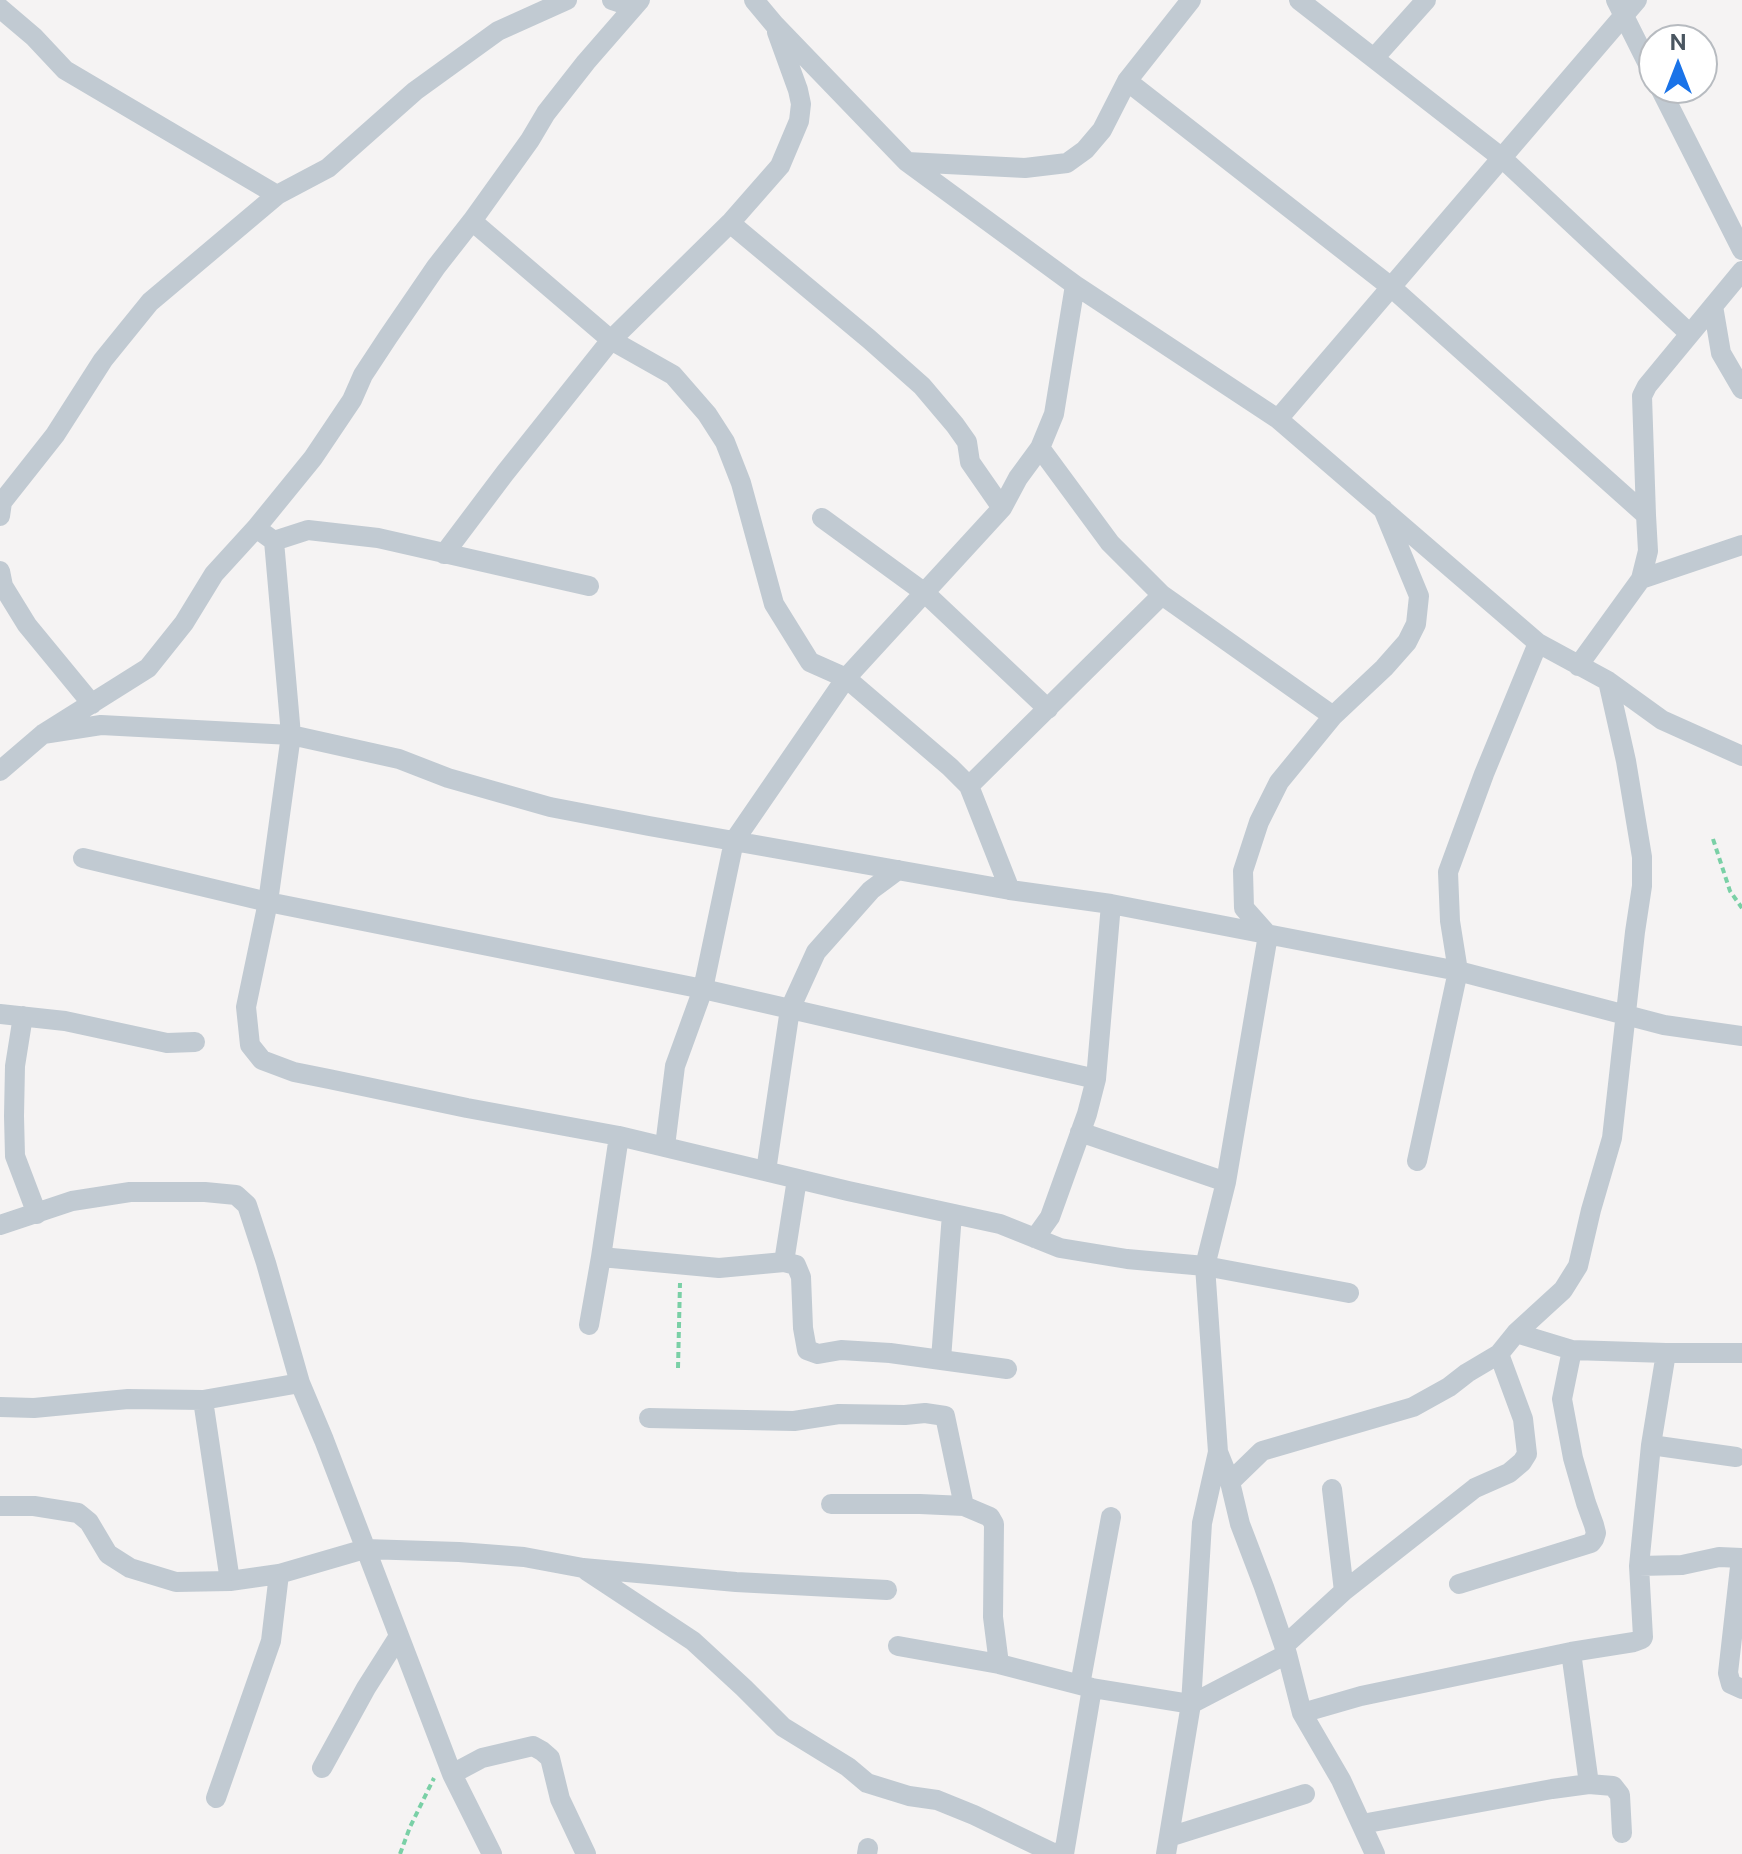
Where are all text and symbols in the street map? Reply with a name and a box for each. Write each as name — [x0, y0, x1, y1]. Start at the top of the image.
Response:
north arrow — [1638, 24, 1718, 104]
text: N — [1669, 29, 1687, 55]

